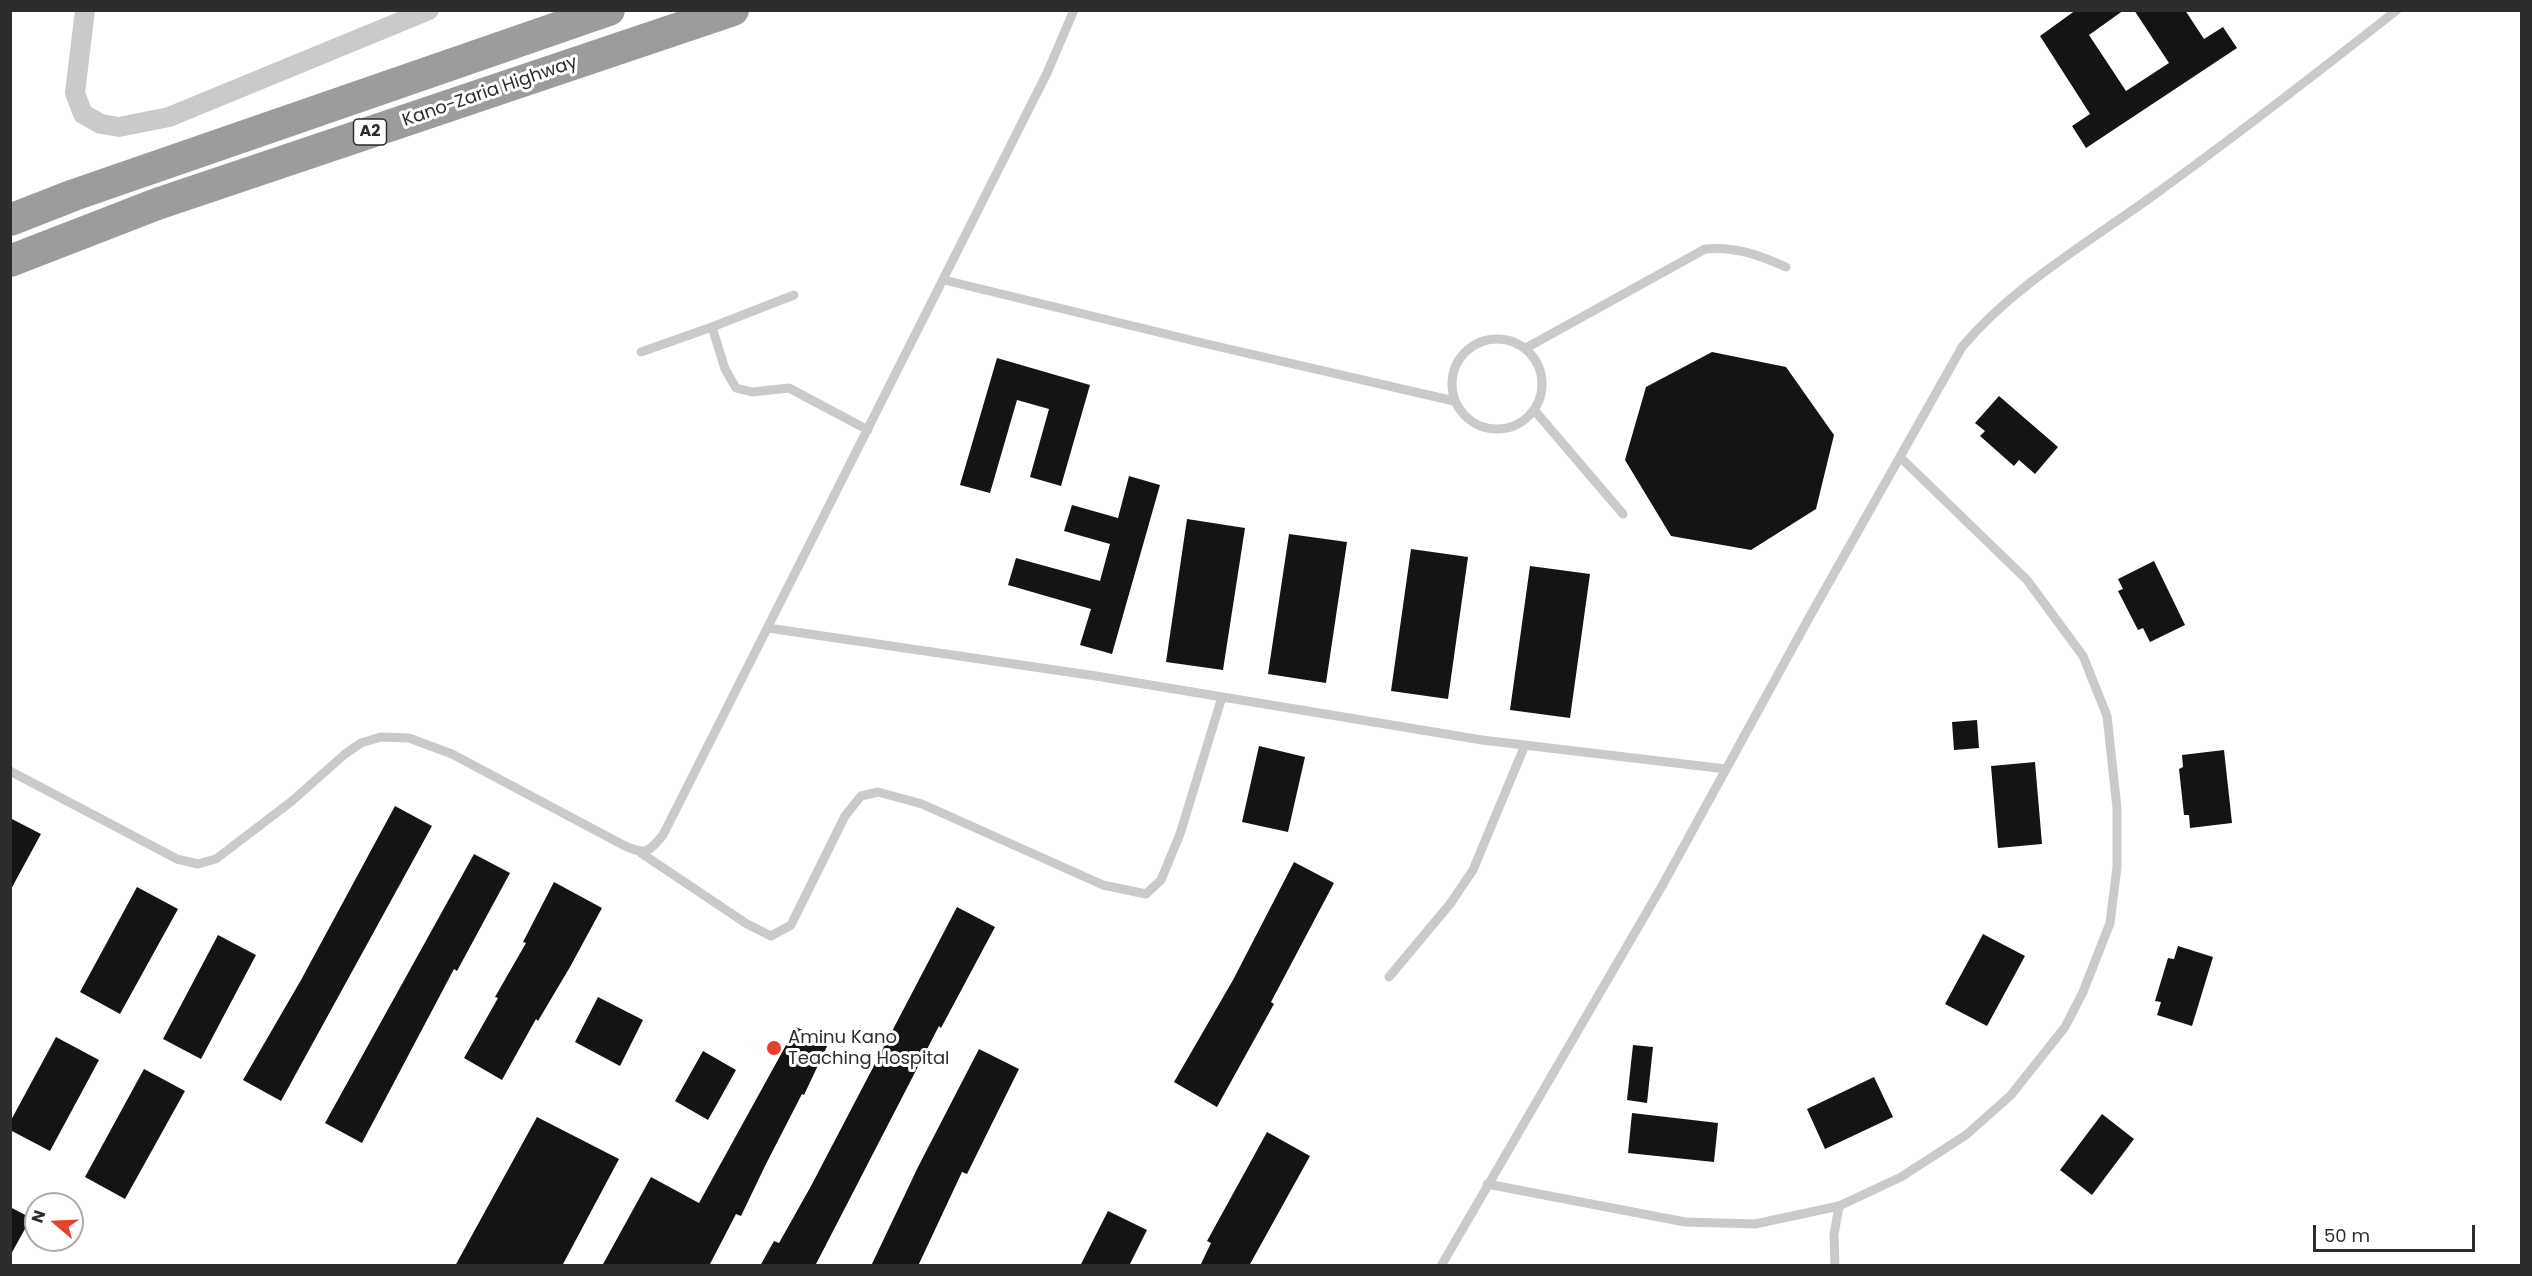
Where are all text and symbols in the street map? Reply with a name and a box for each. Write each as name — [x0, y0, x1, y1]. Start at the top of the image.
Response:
street label: Kano-Zaria Highway — [400, 52, 580, 132]
road number: A2 — [354, 119, 386, 145]
place label: Aminu Kano Teaching Hospital — [788, 1027, 950, 1070]
marker: Aminu Kano Teaching Hospital — [765, 1039, 783, 1057]
north arrow — [24, 1192, 84, 1252]
text: N — [26, 1207, 51, 1226]
scale bar — [2316, 1213, 2478, 1251]
text: 50 m — [2324, 1223, 2370, 1248]

